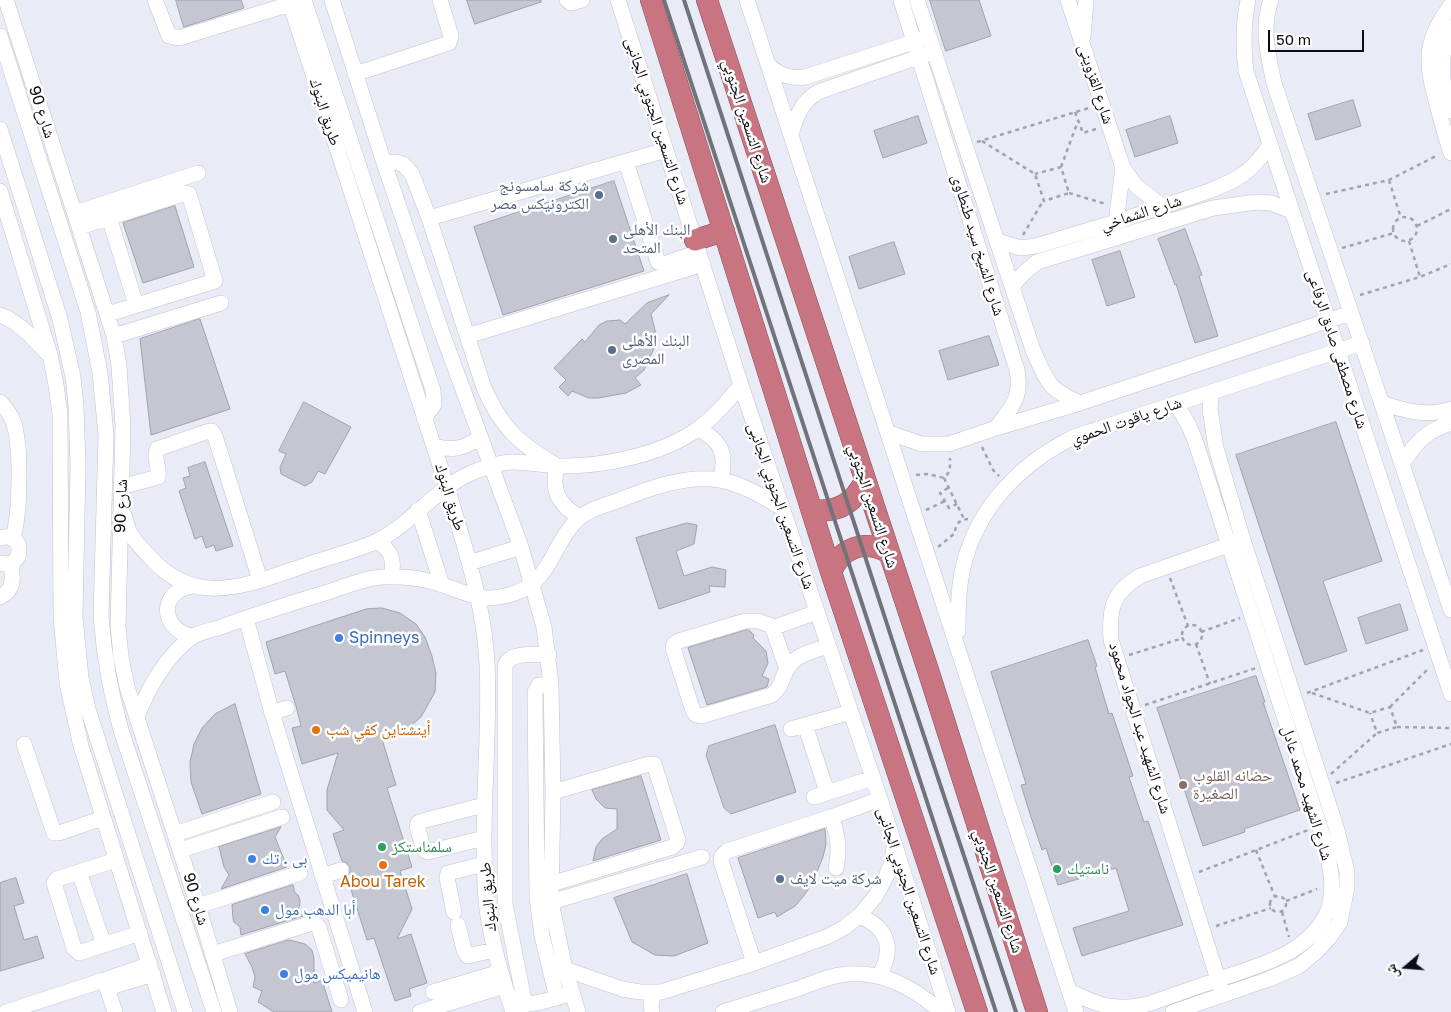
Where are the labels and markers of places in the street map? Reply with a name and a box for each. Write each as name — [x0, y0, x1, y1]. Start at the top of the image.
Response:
place label: شركة سامسونج الكترونيكس مصر — [491, 176, 589, 214]
marker: شركة سامسونج الكترونيكس مصر — [593, 189, 605, 201]
place label: البنك الأهلى المتحد — [623, 220, 690, 258]
marker: البنك الأهلى المتحد — [607, 233, 619, 245]
place label: البنك الأهلى المصرى — [622, 331, 689, 369]
marker: البنك الأهلى المصرى — [606, 344, 618, 356]
place label: Spinneys — [349, 628, 419, 648]
marker: Spinneys — [333, 632, 345, 644]
place label: أينشتاين كفي شب — [326, 720, 431, 740]
marker: أينشتاين كفي شب — [310, 724, 322, 736]
place label: حضانه القلوب الصغيرة — [1193, 766, 1272, 804]
marker: حضانه القلوب الصغيرة — [1177, 779, 1189, 791]
place label: سلمناستكز — [392, 837, 452, 857]
marker: سلمناستكز — [376, 841, 388, 853]
place label: بى . تك — [262, 849, 307, 869]
marker: بى . تك — [246, 853, 258, 865]
marker: Abou Tarek — [377, 859, 389, 871]
place label: ناستيك — [1067, 859, 1109, 879]
marker: ناستيك — [1051, 863, 1063, 875]
place label: شركة ميت لايف — [790, 869, 882, 889]
place label: Abou Tarek — [340, 872, 426, 892]
marker: شركة ميت لايف — [774, 873, 786, 885]
place label: أبا الدهب مول — [275, 900, 356, 920]
marker: أبا الدهب مول — [259, 904, 271, 916]
place label: هانيميكس مول — [294, 964, 381, 984]
marker: هانيميكس مول — [278, 968, 290, 980]

